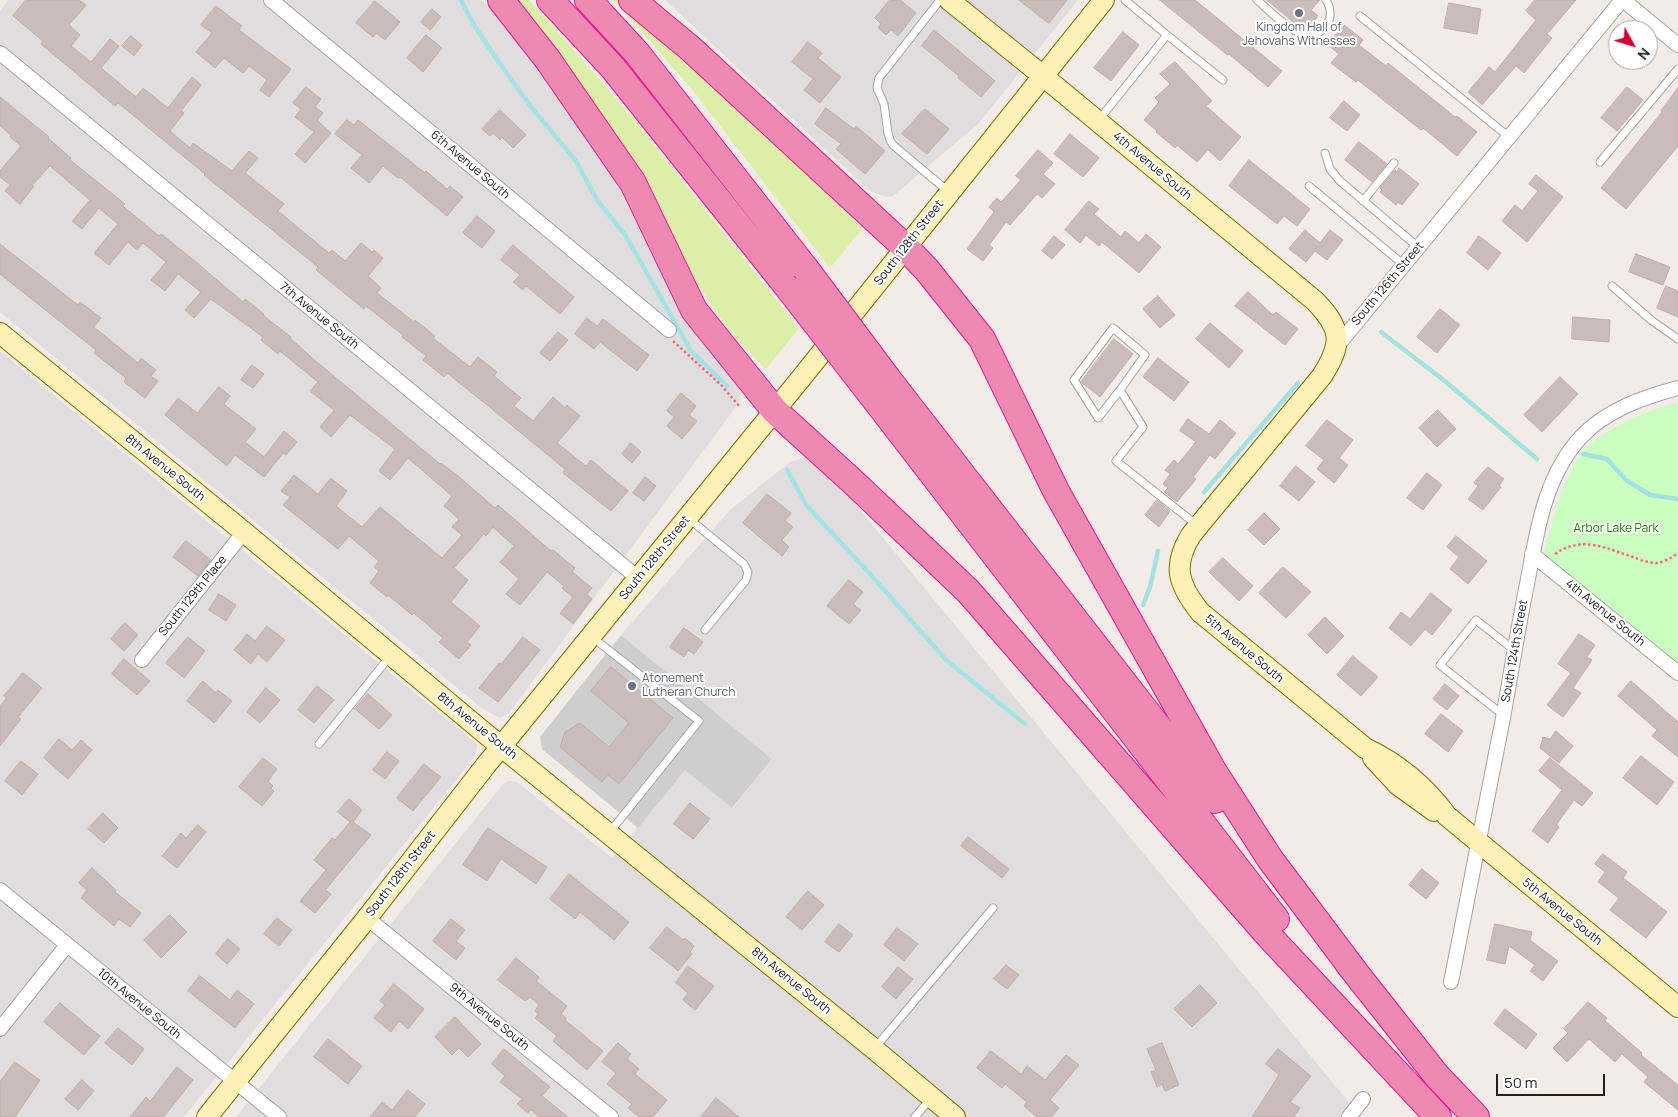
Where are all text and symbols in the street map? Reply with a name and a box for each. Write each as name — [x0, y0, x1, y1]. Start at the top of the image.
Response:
marker: Kingdom Hall of Jehovahs Witnesses — [1293, 7, 1305, 19]
north arrow — [1608, 20, 1658, 70]
place label: Kingdom Hall of Jehovahs Witnesses — [1242, 21, 1356, 49]
text: N — [1634, 44, 1655, 64]
street label: 6th Avenue South — [428, 128, 512, 202]
street label: 4th Avenue South — [1110, 129, 1194, 203]
street label: South 128th Street — [871, 198, 947, 288]
street label: South 126th Street — [1349, 239, 1427, 329]
street label: 7th Avenue South — [277, 280, 361, 352]
street label: 8th Avenue South — [122, 431, 208, 505]
street label: South 128th Street — [617, 513, 693, 603]
park label: Arbor Lake Park — [1574, 522, 1658, 536]
street label: South 129th Place — [156, 553, 230, 639]
street label: 4th Avenue South — [1562, 576, 1648, 650]
street label: South 124th Street — [1499, 599, 1531, 703]
street label: 5th Avenue South — [1202, 612, 1286, 686]
place label: Atonement Lutheran Church — [642, 672, 735, 700]
marker: Atonement Lutheran Church — [626, 680, 638, 692]
street label: 8th Avenue South — [434, 689, 520, 763]
street label: South 128th Street — [363, 829, 439, 919]
street label: 5th Avenue South — [1519, 875, 1605, 949]
street label: 8th Avenue South — [748, 944, 834, 1018]
street label: 10th Avenue South — [94, 966, 184, 1042]
street label: 9th Avenue South — [446, 980, 532, 1054]
scale bar — [1498, 1064, 1607, 1096]
text: 50 m — [1504, 1072, 1538, 1093]

